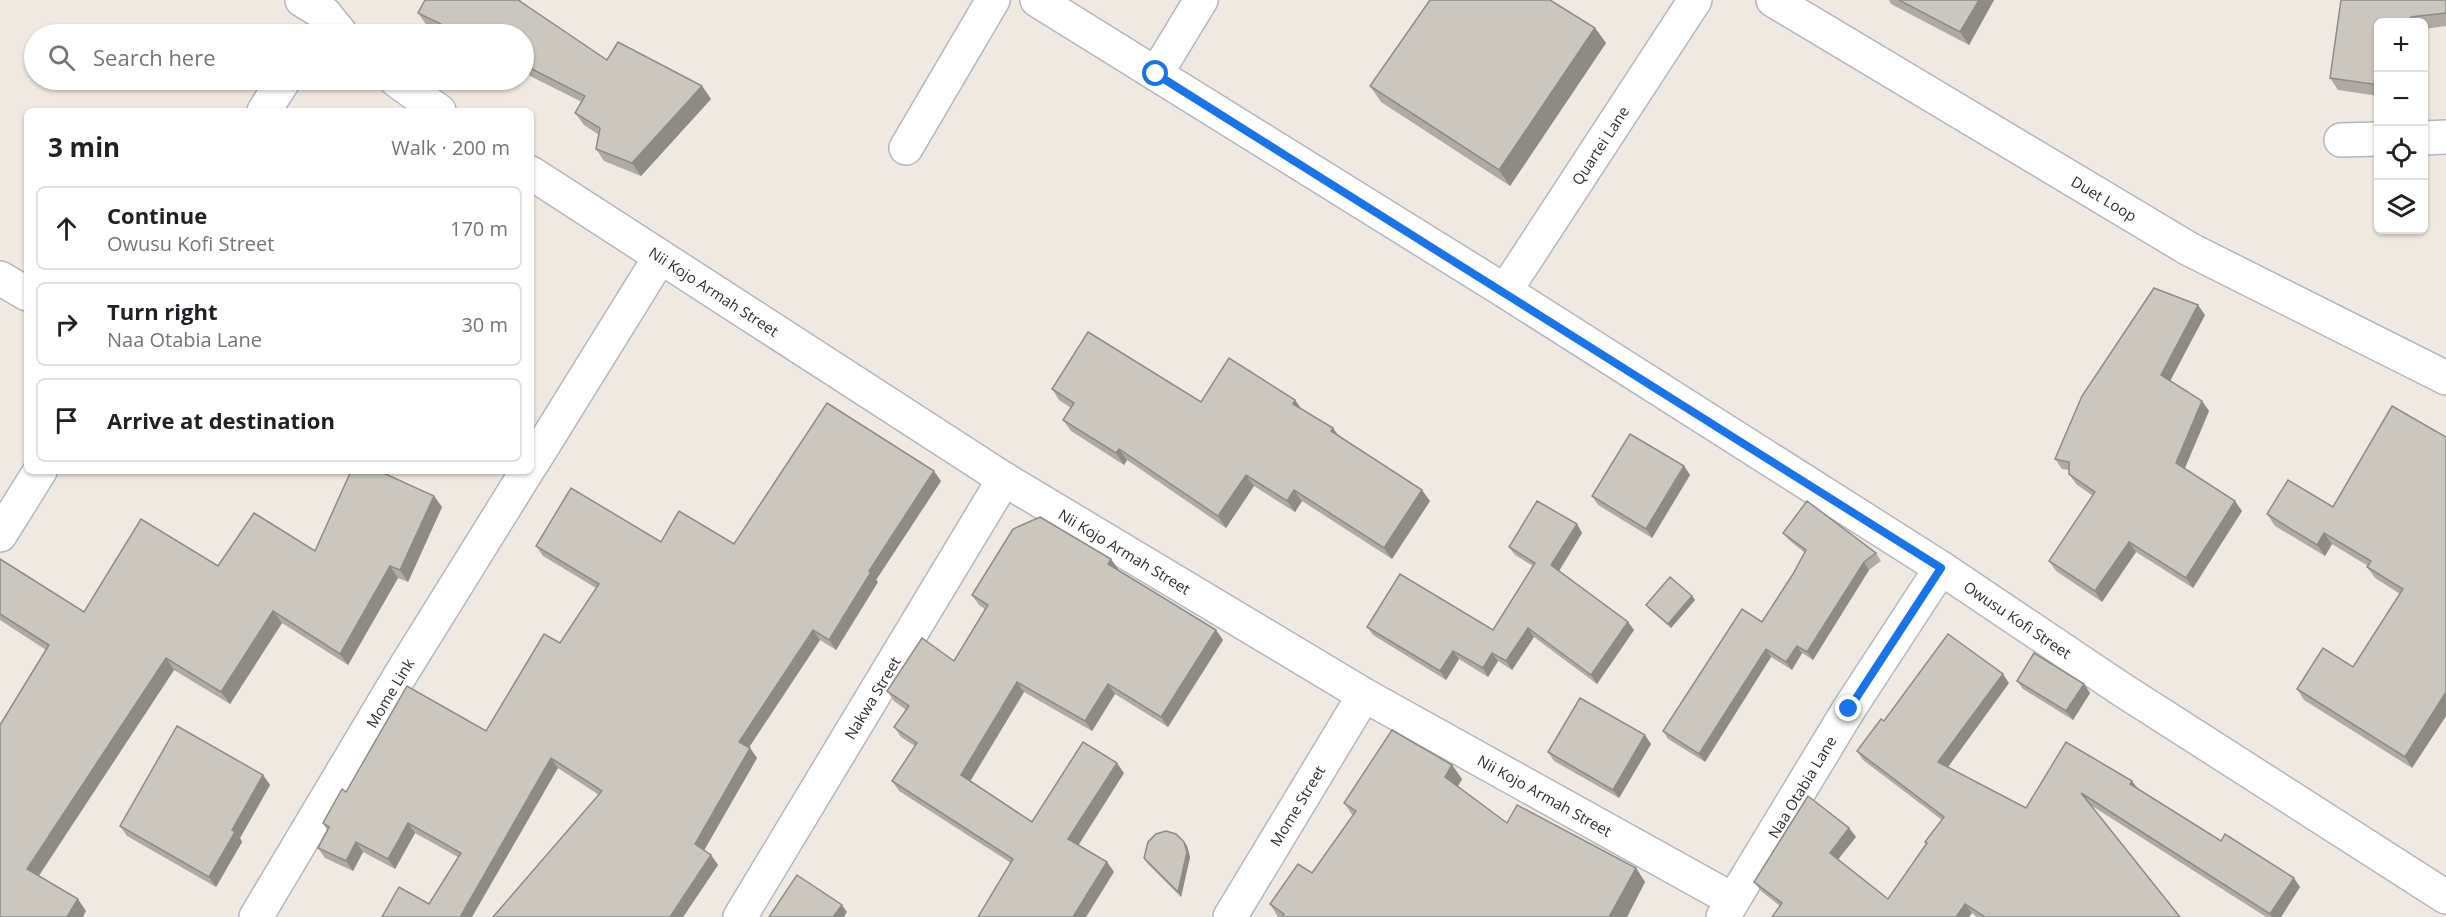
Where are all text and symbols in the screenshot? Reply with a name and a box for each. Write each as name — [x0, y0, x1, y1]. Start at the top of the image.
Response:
map controls — [2374, 18, 2428, 234]
button: + — [2374, 18, 2428, 72]
search box — [24, 24, 534, 90]
icon: search — [45, 41, 78, 74]
text: Search here — [93, 42, 216, 72]
route start — [1142, 60, 1168, 86]
button: − — [2374, 72, 2428, 126]
street label: Quartei Lane — [1567, 102, 1633, 189]
button: locate — [2374, 126, 2428, 180]
text: 3 min — [48, 129, 120, 165]
text: Walk · 200 m — [391, 134, 510, 161]
street label: Duet Loop — [2068, 171, 2141, 226]
button: layers — [2374, 180, 2428, 234]
text: Continue — [107, 200, 207, 230]
icon: ahead — [50, 212, 83, 245]
text: 170 m — [450, 215, 508, 242]
text: Owusu Kofi Street — [107, 230, 274, 257]
street label: Nii Kojo Armah Street — [645, 242, 783, 341]
text: Turn right — [107, 296, 218, 326]
icon: right — [50, 308, 83, 341]
text: 30 m — [461, 311, 508, 338]
text: Naa Otabia Lane — [107, 326, 262, 353]
icon: arrive — [50, 404, 83, 437]
text: Arrive at destination — [107, 405, 335, 435]
street label: Nii Kojo Armah Street — [1055, 504, 1194, 599]
street label: Owusu Kofi Street — [1960, 576, 2075, 663]
street label: Nakwa Street — [839, 653, 905, 743]
street label: Mome Link — [361, 654, 418, 731]
route end — [1835, 695, 1861, 721]
street label: Naa Otabia Lane — [1763, 732, 1840, 842]
street label: Nii Kojo Armah Street — [1474, 750, 1616, 841]
street label: Mome Street — [1265, 762, 1329, 850]

